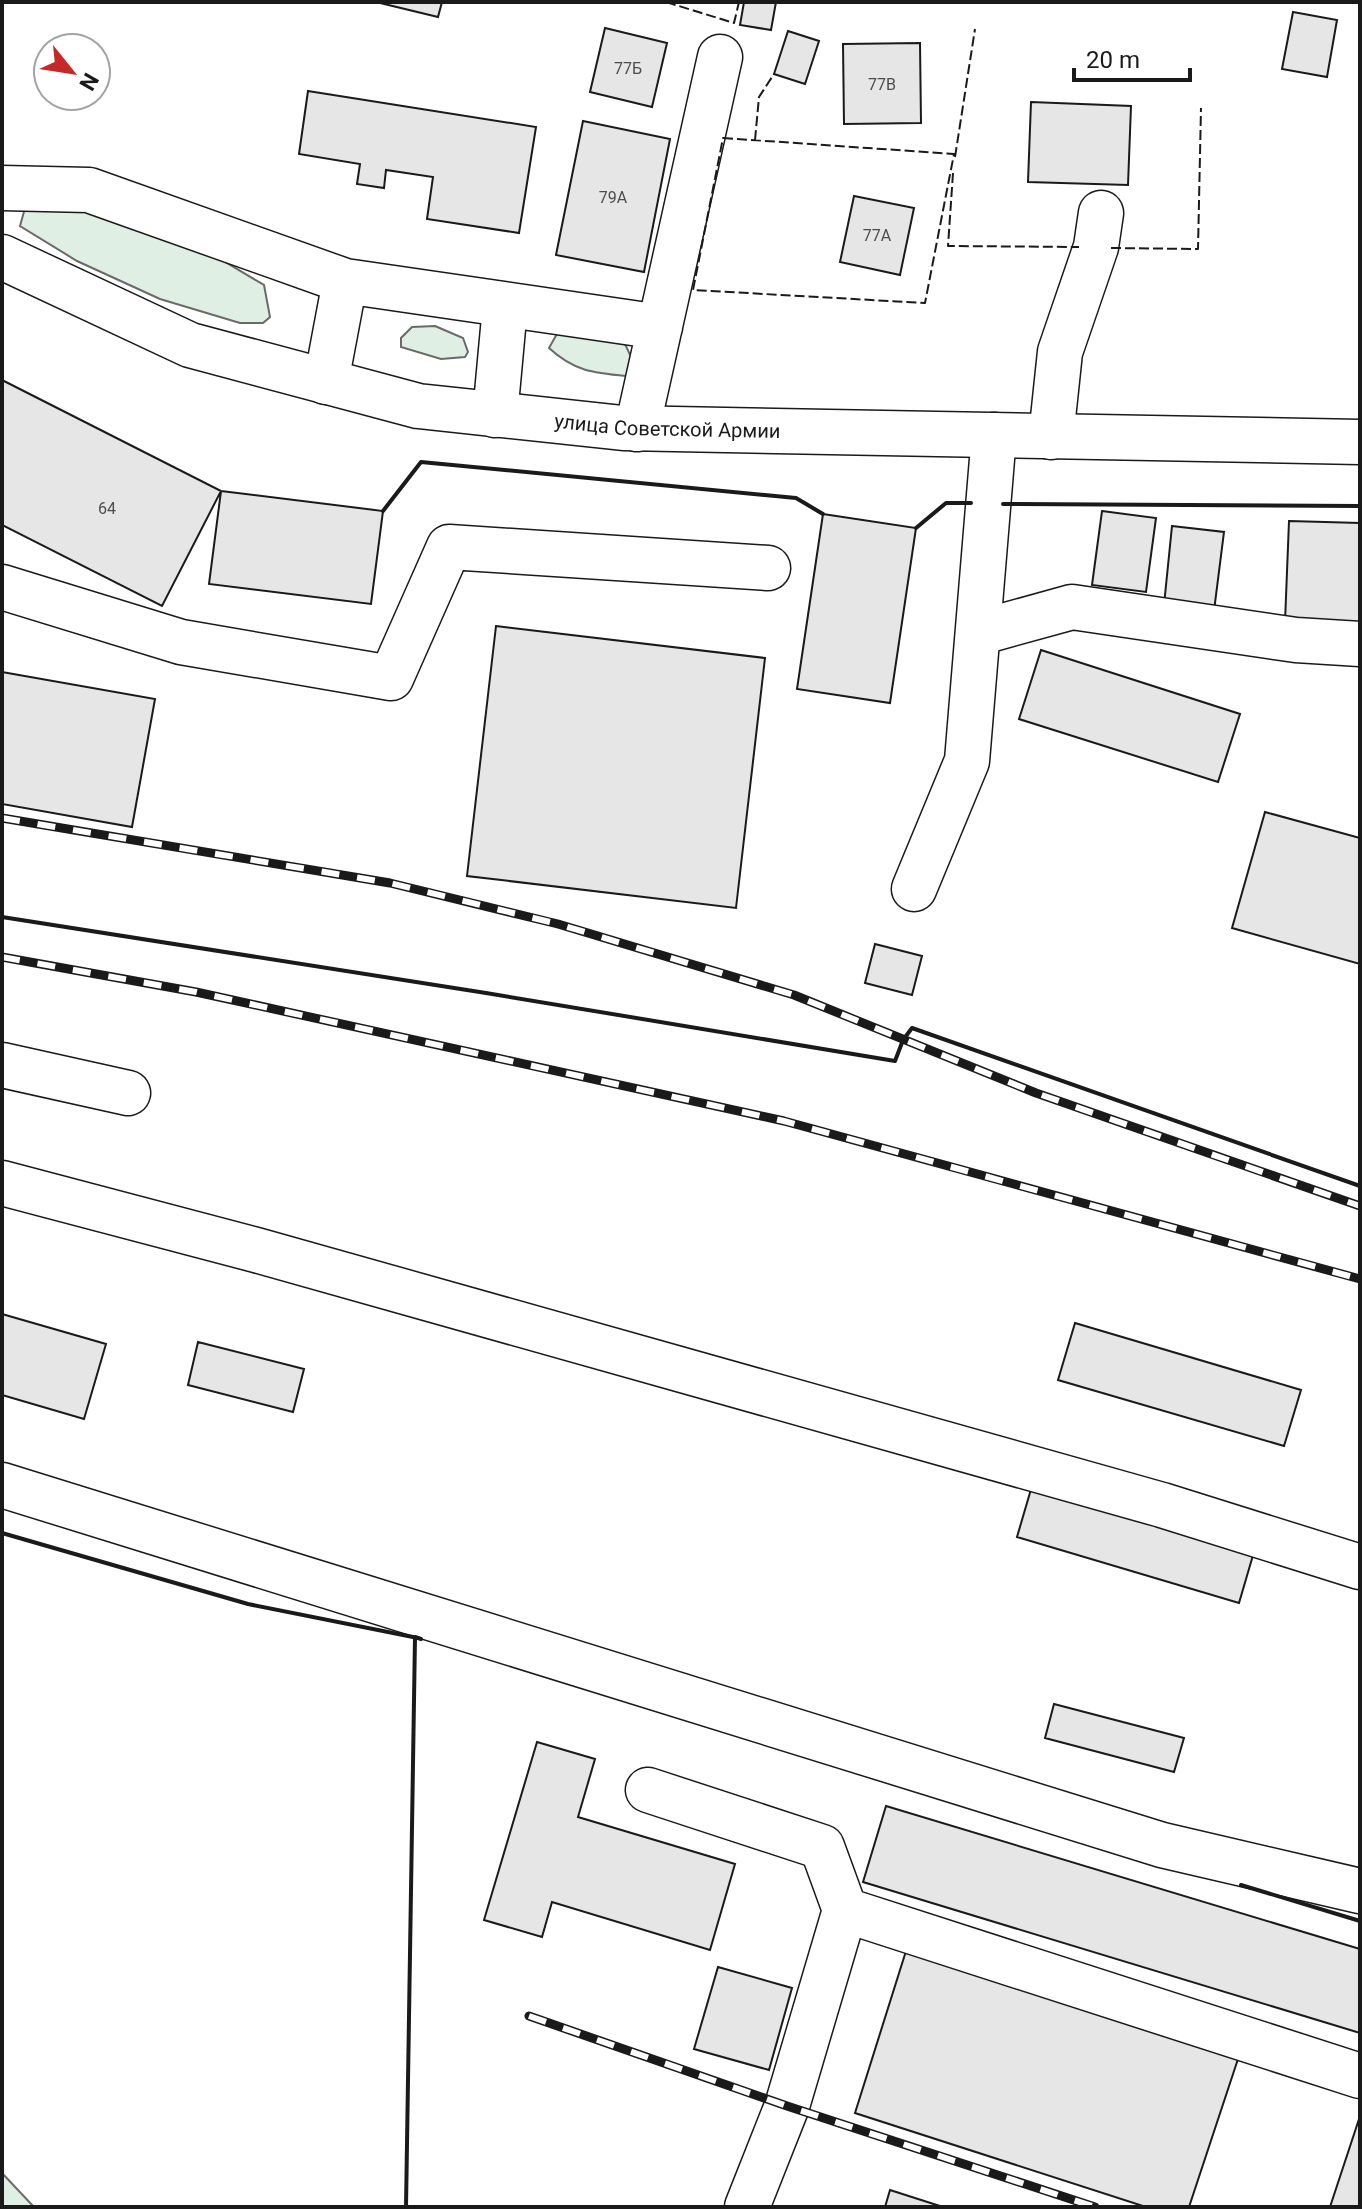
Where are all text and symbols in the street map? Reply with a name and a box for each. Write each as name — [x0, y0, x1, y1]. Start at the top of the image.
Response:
north arrow — [32, 32, 112, 112]
scale bar — [1074, 32, 1190, 82]
text: 20 m — [1086, 46, 1140, 74]
house number: 77Б — [614, 59, 642, 78]
text: N — [74, 69, 104, 95]
house number: 77В — [868, 75, 896, 94]
house number: 79А — [599, 188, 628, 207]
house number: 77А — [863, 226, 892, 245]
street label: улица Советской Армии — [553, 409, 781, 443]
house number: 64 — [98, 499, 116, 518]

